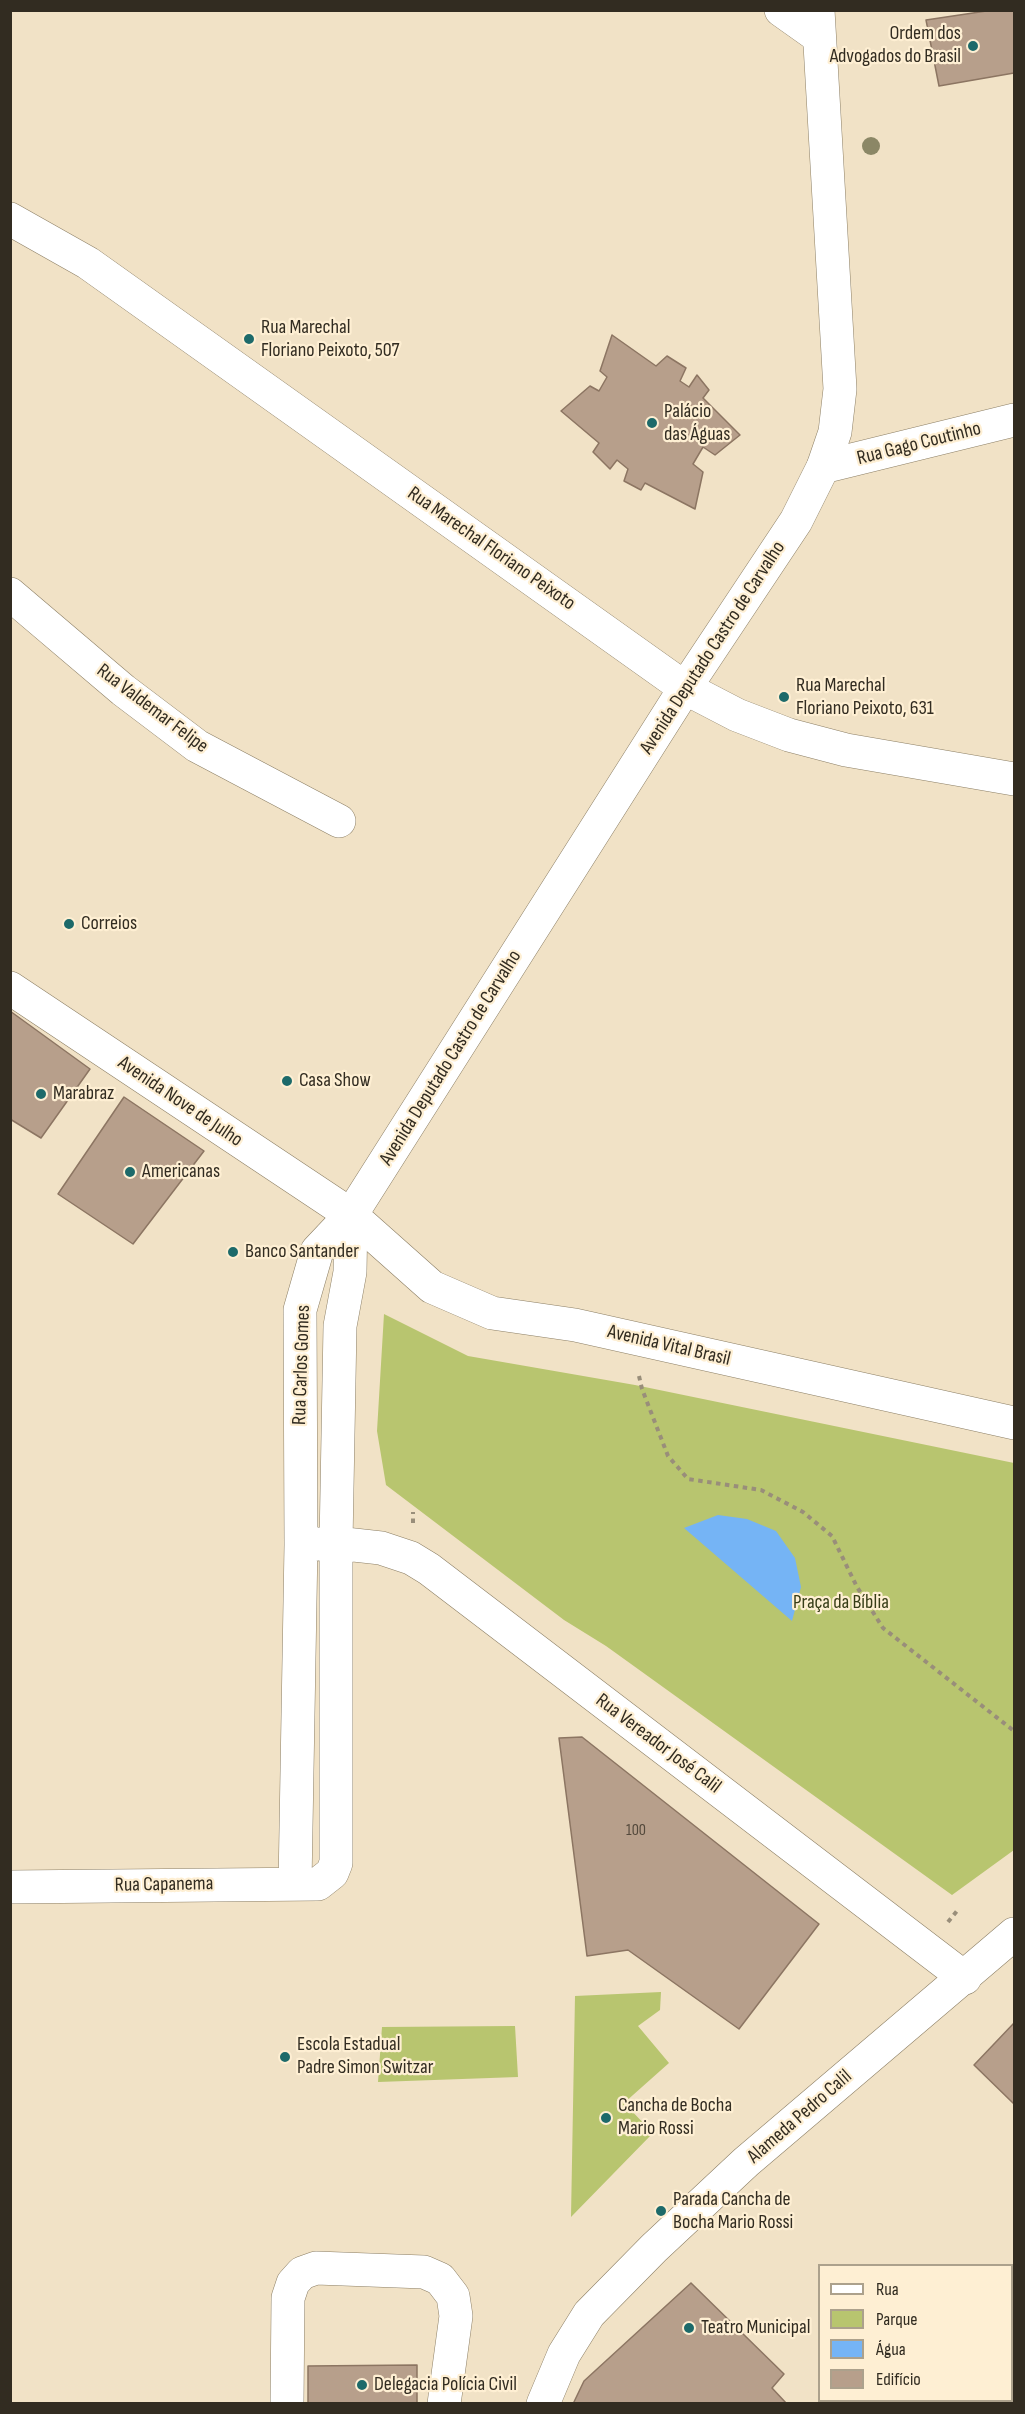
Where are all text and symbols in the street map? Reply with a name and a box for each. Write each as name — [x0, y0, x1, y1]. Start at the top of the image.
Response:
place label: Ordem dos Advogados do Brasil — [830, 22, 961, 69]
marker: Ordem dos Advogados do Brasil — [966, 39, 980, 53]
place label: Rua Marechal Floriano Peixoto, 507 — [261, 316, 400, 363]
marker: Rua Marechal Floriano Peixoto, 507 — [242, 332, 256, 346]
place label: Palácio das Águas — [664, 400, 730, 447]
marker: Palácio das Águas — [645, 416, 659, 430]
street label: Rua Gago Coutinho — [855, 417, 983, 471]
street label: Rua Marechal Floriano Peixoto — [402, 482, 580, 616]
street label: Avenida Deputado Castro de Carvalho — [635, 537, 791, 759]
street label: Rua Valdemar Felipe — [91, 659, 213, 759]
place label: Rua Marechal Floriano Peixoto, 631 — [796, 674, 934, 721]
marker: Rua Marechal Floriano Peixoto, 631 — [777, 690, 791, 704]
place label: Correios — [81, 912, 137, 936]
marker: Correios — [62, 917, 76, 931]
street label: Avenida Deputado Castro de Carvalho — [375, 946, 527, 1170]
street label: Avenida Nove de Julho — [113, 1051, 247, 1153]
place label: Casa Show — [299, 1069, 371, 1093]
marker: Casa Show — [280, 1074, 294, 1088]
place label: Marabraz — [53, 1082, 114, 1106]
marker: Marabraz — [34, 1087, 48, 1101]
place label: Americanas — [142, 1160, 220, 1184]
marker: Americanas — [123, 1165, 137, 1179]
place label: Banco Santander — [245, 1240, 359, 1264]
marker: Banco Santander — [226, 1245, 240, 1259]
street label: Rua Carlos Gomes — [288, 1305, 316, 1425]
street label: Avenida Vital Brasil — [605, 1320, 733, 1372]
park label: Praça da Bíblia — [793, 1591, 889, 1615]
street label: Rua Vereador José Calil — [590, 1689, 726, 1799]
house number: 100 — [626, 1821, 646, 1841]
street label: Rua Capanema — [114, 1872, 214, 1898]
place label: Escola Estadual Padre Simon Switzar — [297, 2033, 433, 2080]
marker: Escola Estadual Padre Simon Switzar — [278, 2050, 292, 2064]
street label: Alameda Pedro Calil — [743, 2065, 857, 2169]
place label: Cancha de Bocha Mario Rossi — [618, 2094, 732, 2141]
marker: Cancha de Bocha Mario Rossi — [599, 2111, 613, 2125]
place label: Parada Cancha de Bocha Mario Rossi — [673, 2188, 793, 2235]
marker: Parada Cancha de Bocha Mario Rossi — [654, 2204, 668, 2218]
legend — [818, 2264, 1013, 2402]
text: Rua — [876, 2279, 899, 2300]
text: Parque — [876, 2309, 917, 2330]
place label: Teatro Municipal — [701, 2316, 810, 2340]
marker: Teatro Municipal — [682, 2321, 696, 2335]
text: Água — [876, 2339, 906, 2360]
text: Edifício — [876, 2369, 921, 2390]
place label: Delegacia Polícia Civil — [374, 2373, 517, 2397]
marker: Delegacia Polícia Civil — [355, 2378, 369, 2392]

